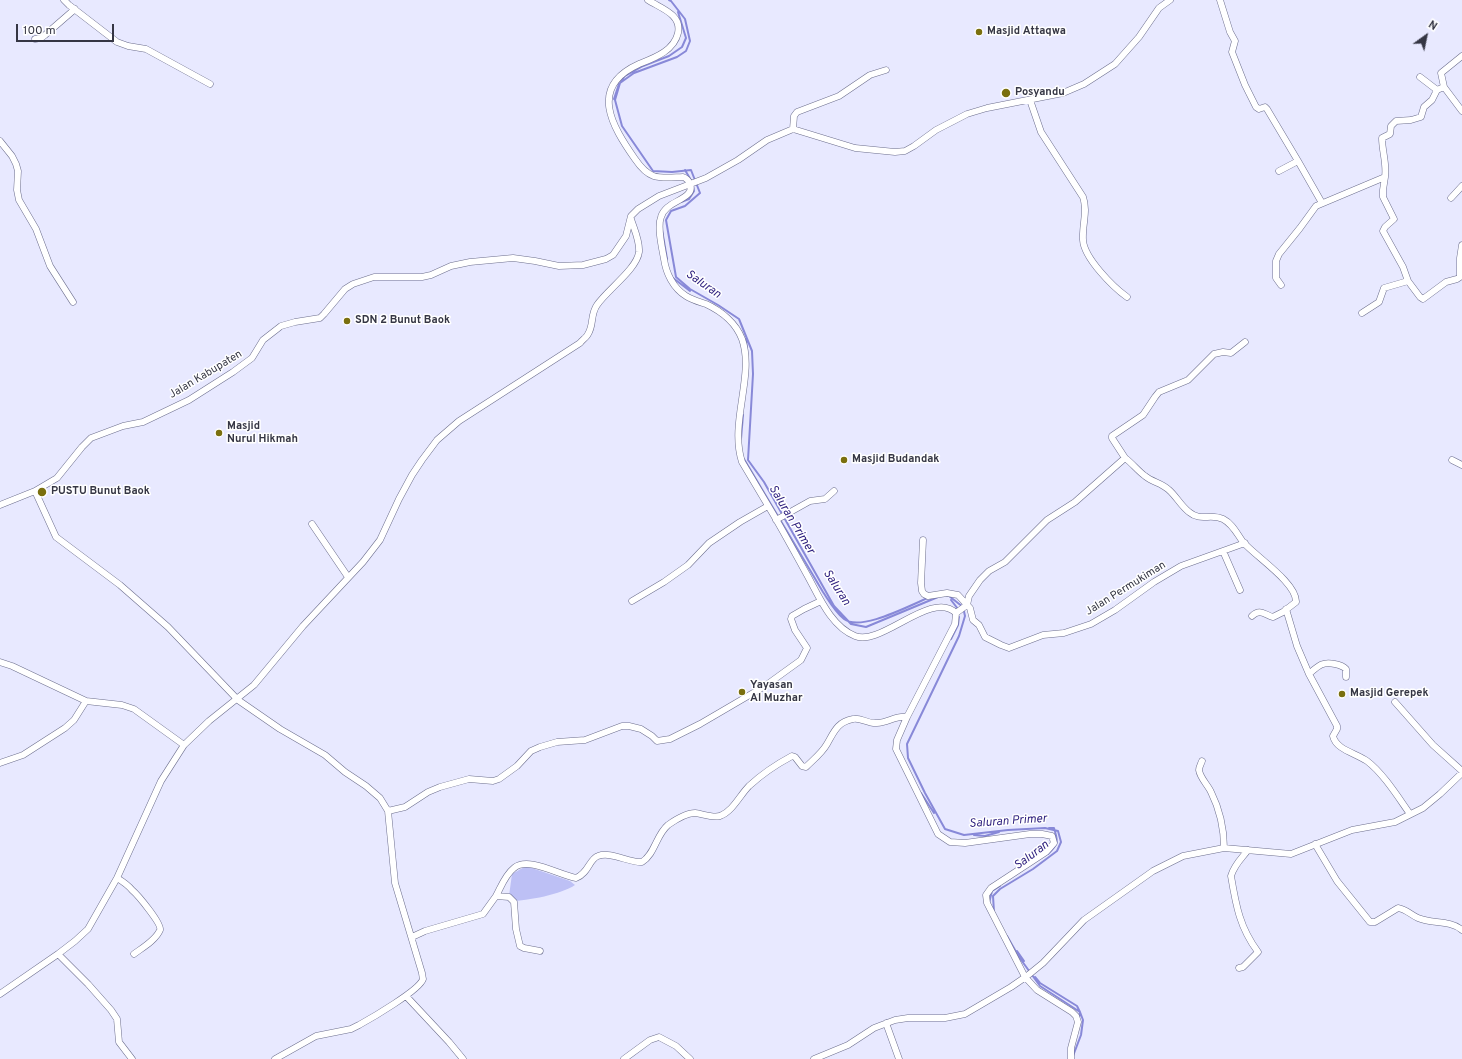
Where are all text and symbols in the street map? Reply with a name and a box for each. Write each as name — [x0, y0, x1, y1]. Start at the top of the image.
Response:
scale bar — [18, 16, 116, 42]
north arrow — [1406, 16, 1446, 56]
text: N — [1425, 18, 1440, 34]
text: 100 m — [23, 23, 56, 39]
place label: Masjid Attaqwa — [987, 25, 1066, 39]
marker: Masjid Attaqwa — [974, 27, 984, 37]
place label: Posyandu — [1015, 86, 1065, 100]
marker: Posyandu — [1000, 87, 1012, 99]
water label: Saluran — [683, 268, 723, 302]
place label: SDN 2 Bunut Baok — [355, 314, 450, 328]
marker: SDN 2 Bunut Baok — [342, 316, 352, 326]
street label: Jalan Kabupaten — [167, 348, 245, 402]
place label: Masjid Nurul Hikmah — [227, 420, 298, 446]
marker: Masjid Nurul Hikmah — [214, 428, 224, 438]
place label: Masjid Budandak — [852, 453, 940, 467]
marker: Masjid Budandak — [839, 455, 849, 465]
water label: Saluran Primer — [765, 483, 817, 557]
place label: PUSTU Bunut Baok — [51, 485, 150, 499]
marker: PUSTU Bunut Baok — [36, 486, 48, 498]
street label: Jalan Permukiman — [1083, 559, 1169, 619]
water label: Saluran — [819, 567, 853, 609]
place label: Yayasan Al Muzhar — [750, 679, 803, 705]
marker: Yayasan Al Muzhar — [737, 687, 747, 697]
place label: Masjid Gerepek — [1350, 687, 1429, 701]
marker: Masjid Gerepek — [1337, 689, 1347, 699]
water label: Saluran Primer — [969, 812, 1047, 832]
water label: Saluran — [1012, 838, 1052, 874]

